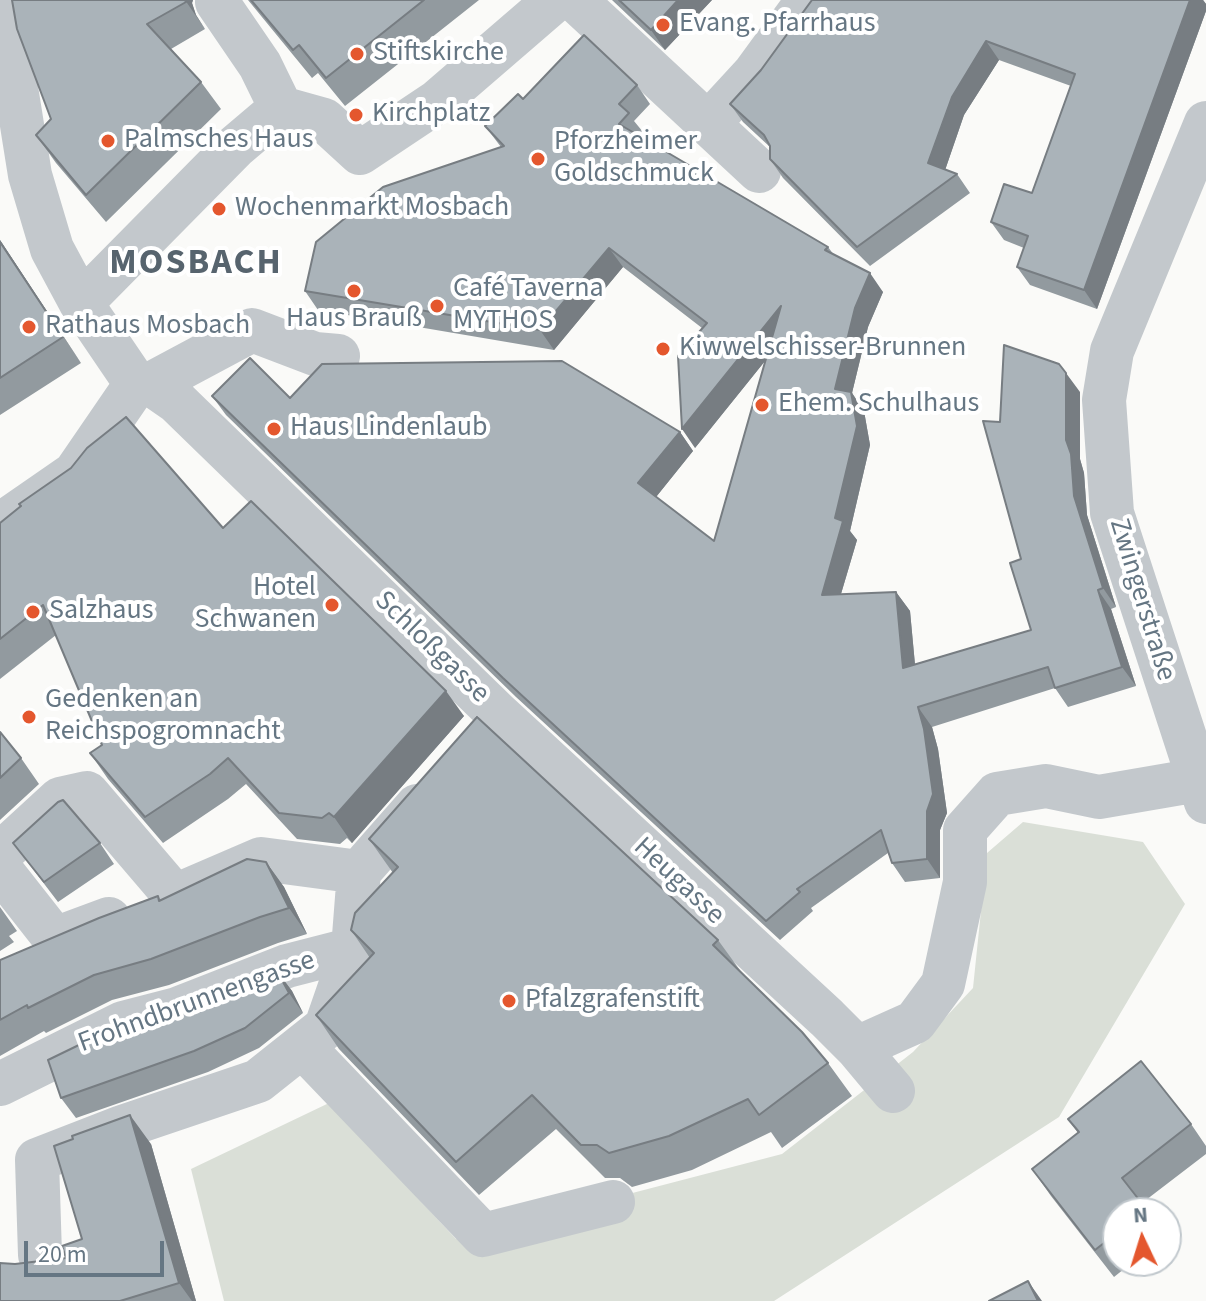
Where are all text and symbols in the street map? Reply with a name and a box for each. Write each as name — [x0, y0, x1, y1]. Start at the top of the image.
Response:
place label: Evang. Pfarrhaus — [679, 8, 875, 42]
marker: Evang. Pfarrhaus — [654, 16, 672, 34]
place label: Stiftskirche — [373, 37, 504, 71]
marker: Stiftskirche — [348, 45, 366, 63]
place label: Kirchplatz — [372, 98, 490, 132]
marker: Kirchplatz — [347, 106, 365, 124]
place label: Palmsches Haus — [124, 124, 313, 158]
place label: Pforzheimer Goldschmuck — [554, 126, 714, 192]
marker: Palmsches Haus — [99, 132, 117, 150]
marker: Pforzheimer Goldschmuck — [529, 150, 547, 168]
place label: Wochenmarkt Mosbach — [235, 192, 509, 226]
marker: Wochenmarkt Mosbach — [210, 200, 228, 218]
district label: MOSBACH — [109, 243, 283, 287]
place label: Café Taverna MYTHOS — [453, 273, 604, 339]
marker: Haus Brauß — [345, 282, 363, 300]
marker: Café Taverna MYTHOS — [428, 297, 446, 315]
place label: Haus Brauß — [286, 303, 422, 337]
place label: Rathaus Mosbach — [45, 310, 250, 344]
marker: Rathaus Mosbach — [20, 318, 38, 336]
place label: Kiwwelschisser-Brunnen — [679, 332, 966, 366]
marker: Kiwwelschisser-Brunnen — [654, 340, 672, 358]
place label: Ehem. Schulhaus — [778, 388, 979, 422]
marker: Ehem. Schulhaus — [753, 396, 771, 414]
place label: Haus Lindenlaub — [290, 412, 487, 446]
marker: Haus Lindenlaub — [265, 420, 283, 438]
street label: Zwingerstraße — [1100, 515, 1182, 685]
place label: Hotel Schwanen — [195, 572, 316, 638]
street label: Schloßgasse — [367, 585, 495, 711]
place label: Salzhaus — [49, 595, 153, 629]
marker: Hotel Schwanen — [323, 596, 341, 614]
marker: Salzhaus — [24, 603, 42, 621]
place label: Gedenken an Reichspogromnacht — [45, 684, 281, 750]
marker: Gedenken an Reichspogromnacht — [20, 708, 38, 726]
street label: Heugasse — [625, 831, 731, 933]
street label: Frohndbrunnengasse — [74, 945, 320, 1061]
place label: Pfalzgrafenstift — [525, 984, 700, 1018]
marker: Pfalzgrafenstift — [500, 992, 518, 1010]
north arrow — [1102, 1197, 1182, 1277]
text: N — [1132, 1199, 1149, 1232]
scale bar — [28, 1225, 168, 1275]
text: 20 m — [38, 1237, 87, 1272]

